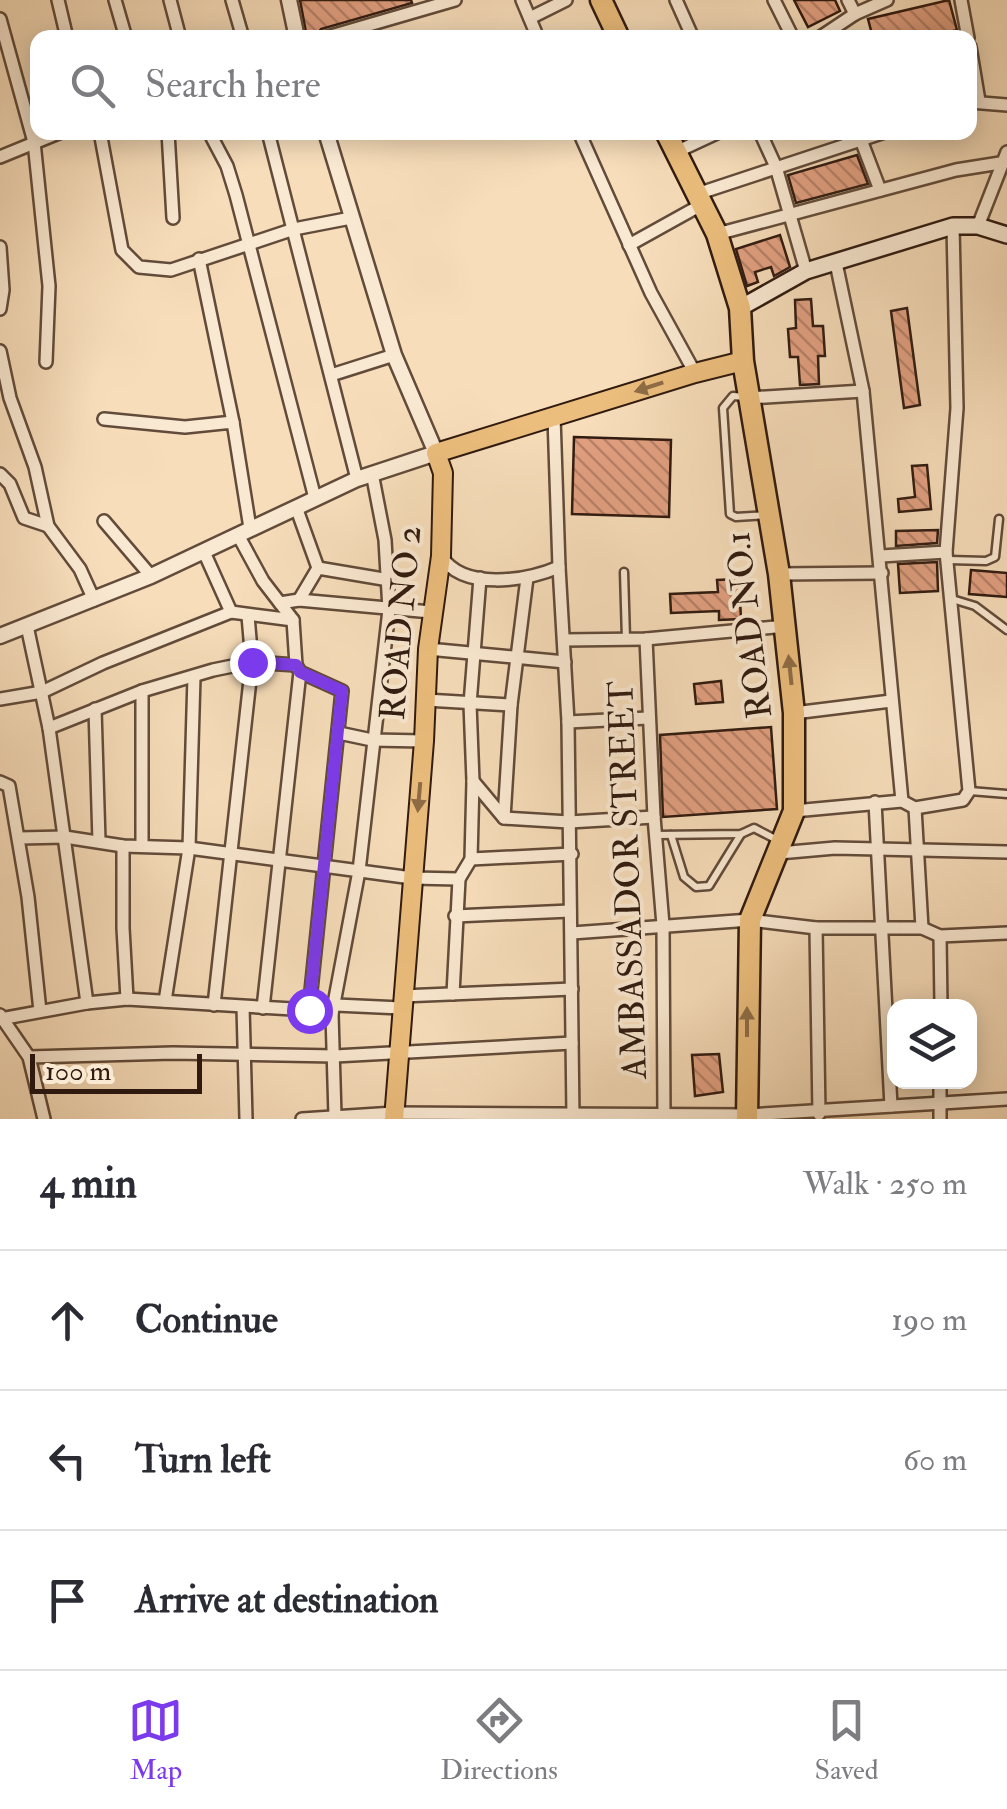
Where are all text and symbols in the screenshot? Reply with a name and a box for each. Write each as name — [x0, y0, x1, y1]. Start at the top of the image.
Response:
search box — [30, 30, 977, 140]
icon: search — [65, 58, 120, 113]
text: Search here — [145, 61, 321, 109]
one-way arrow — [634, 381, 664, 396]
street label: ROAD NO 2 — [371, 524, 431, 722]
street label: ROAD NO.1 — [716, 529, 782, 721]
route end — [230, 640, 276, 686]
one-way arrow — [782, 654, 798, 686]
street label: AMBASSADOR STREET — [599, 680, 657, 1081]
one-way arrow — [411, 782, 427, 814]
route start — [287, 988, 333, 1034]
map controls — [887, 999, 977, 1089]
button: layers — [887, 999, 977, 1089]
one-way arrow — [739, 1005, 755, 1037]
scale bar — [30, 1049, 202, 1094]
text: 100 m — [45, 1054, 111, 1089]
text: 4 min — [40, 1158, 137, 1210]
text: Walk · 250 m — [803, 1164, 967, 1204]
icon: ahead — [40, 1293, 95, 1348]
text: Continue — [135, 1296, 278, 1344]
text: 190 m — [891, 1300, 967, 1340]
icon: left — [40, 1433, 95, 1488]
text: Turn left — [135, 1436, 271, 1484]
text: 60 m — [903, 1440, 967, 1480]
icon: arrive — [40, 1573, 95, 1628]
text: Arrive at destination — [135, 1576, 439, 1624]
tab: Map — [128, 1693, 183, 1788]
tab: Directions — [440, 1693, 558, 1788]
tab: Saved — [815, 1693, 879, 1788]

